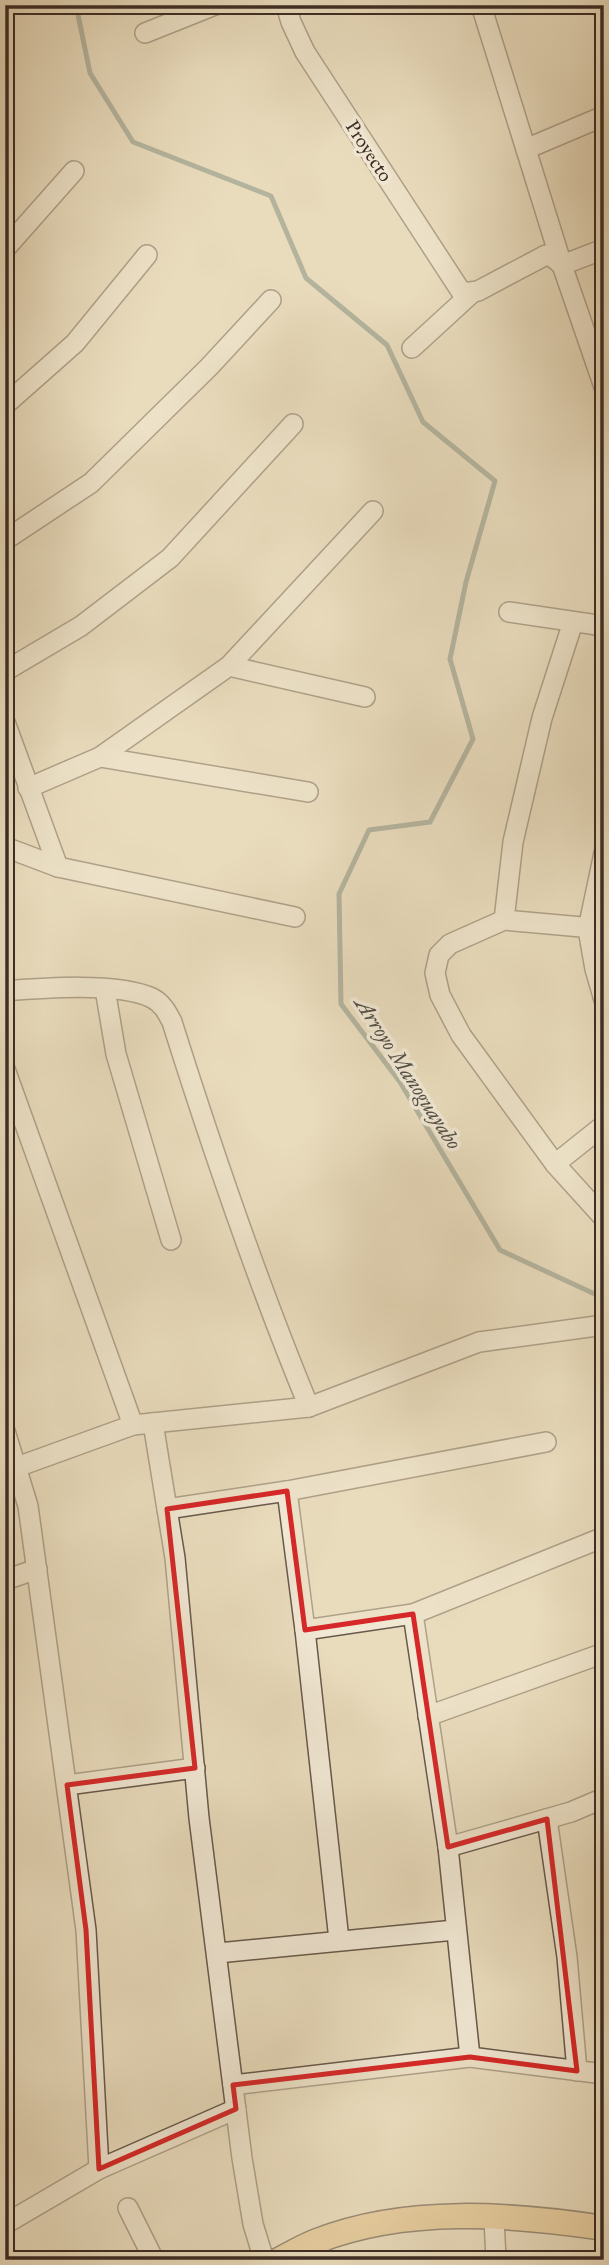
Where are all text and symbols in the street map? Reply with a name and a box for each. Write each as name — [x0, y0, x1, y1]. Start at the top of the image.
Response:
street label: Proyecto — [341, 116, 397, 186]
water label: Arroyo Manoguayabo — [348, 990, 467, 1154]

